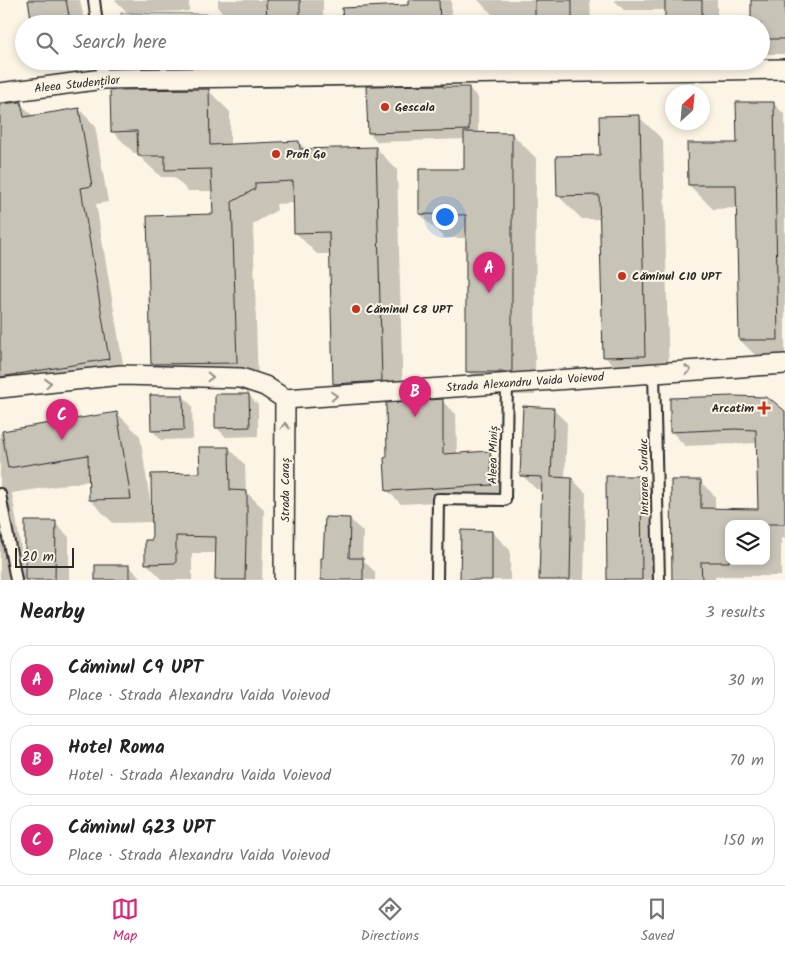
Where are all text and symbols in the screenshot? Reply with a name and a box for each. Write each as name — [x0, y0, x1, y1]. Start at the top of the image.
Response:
search box — [15, 15, 770, 70]
text: Search here — [73, 28, 167, 58]
icon: search — [33, 29, 61, 57]
street label: Aleea Studenților — [33, 70, 122, 98]
north arrow — [665, 85, 710, 130]
place label: Gescala — [395, 98, 435, 117]
marker: Gescala — [379, 101, 391, 113]
place label: Profi Go — [286, 145, 326, 164]
marker: Profi Go — [270, 148, 282, 160]
your location — [432, 204, 458, 230]
pin: A — [473, 252, 505, 293]
place label: Căminul C10 UPT — [632, 267, 722, 286]
marker: Căminul C10 UPT — [616, 270, 628, 282]
place label: Căminul C8 UPT — [366, 300, 454, 319]
marker: Căminul C8 UPT — [350, 303, 362, 315]
one-way arrow — [684, 365, 692, 376]
street label: Strada Alexandru Vaida Voievod — [445, 367, 606, 397]
one-way arrow — [207, 372, 215, 383]
pin: B — [399, 376, 431, 417]
one-way arrow — [45, 378, 53, 389]
one-way arrow — [330, 390, 338, 401]
pin: C — [46, 399, 78, 440]
place label: Arcatim — [712, 399, 754, 418]
marker: Arcatim — [758, 402, 770, 414]
one-way arrow — [280, 422, 290, 430]
street label: Aleea Miniș — [483, 426, 504, 484]
street label: Intrarea Surduc — [634, 438, 655, 516]
street label: Strada Caraș — [276, 458, 295, 522]
map controls — [725, 520, 770, 565]
button: layers — [725, 520, 770, 565]
scale bar — [15, 545, 74, 568]
text: 20 m — [22, 546, 54, 568]
text: Nearby — [20, 596, 85, 629]
text: 3 results — [706, 600, 765, 625]
text: Căminul C9 UPT — [68, 653, 203, 683]
text: A — [32, 668, 42, 693]
text: 30 m — [728, 668, 764, 693]
text: Place · Strada Alexandru Vaida Voievod — [68, 683, 330, 708]
text: Hotel Roma — [68, 733, 165, 763]
text: B — [32, 748, 42, 773]
text: 70 m — [729, 748, 764, 773]
text: Hotel · Strada Alexandru Vaida Voievod — [68, 763, 331, 788]
text: Căminul G23 UPT — [68, 813, 214, 843]
text: C — [32, 828, 42, 853]
text: 150 m — [723, 828, 764, 853]
text: Place · Strada Alexandru Vaida Voievod — [68, 843, 330, 868]
tab: Map — [111, 895, 139, 947]
tab: Directions — [361, 895, 419, 947]
tab: Saved — [641, 895, 674, 947]

